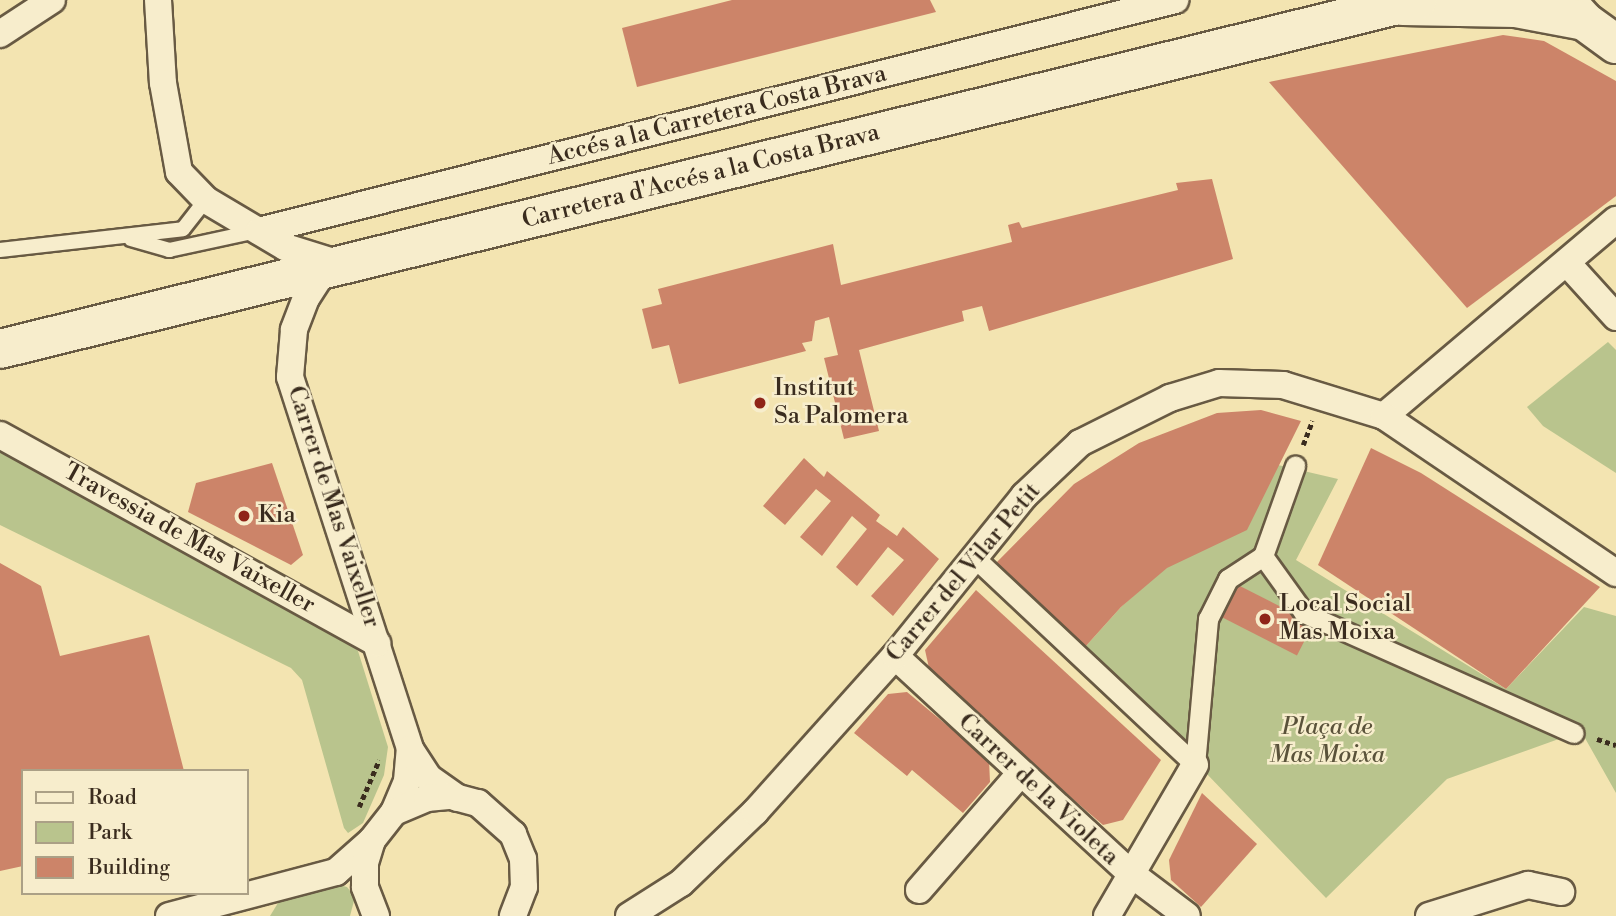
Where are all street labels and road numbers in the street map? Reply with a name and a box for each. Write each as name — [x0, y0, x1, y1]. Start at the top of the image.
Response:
street label: Accés a la Carretera Costa Brava — [545, 60, 889, 172]
street label: Carretera d'Accés a la Costa Brava — [519, 119, 883, 235]
street label: Carrer de Mas Vaixeller — [280, 383, 386, 631]
street label: Travessia de Mas Vaixeller — [58, 458, 320, 620]
street label: Carrer del Vilar Petit — [881, 478, 1047, 668]
street label: Carrer de la Violeta — [952, 708, 1124, 872]

